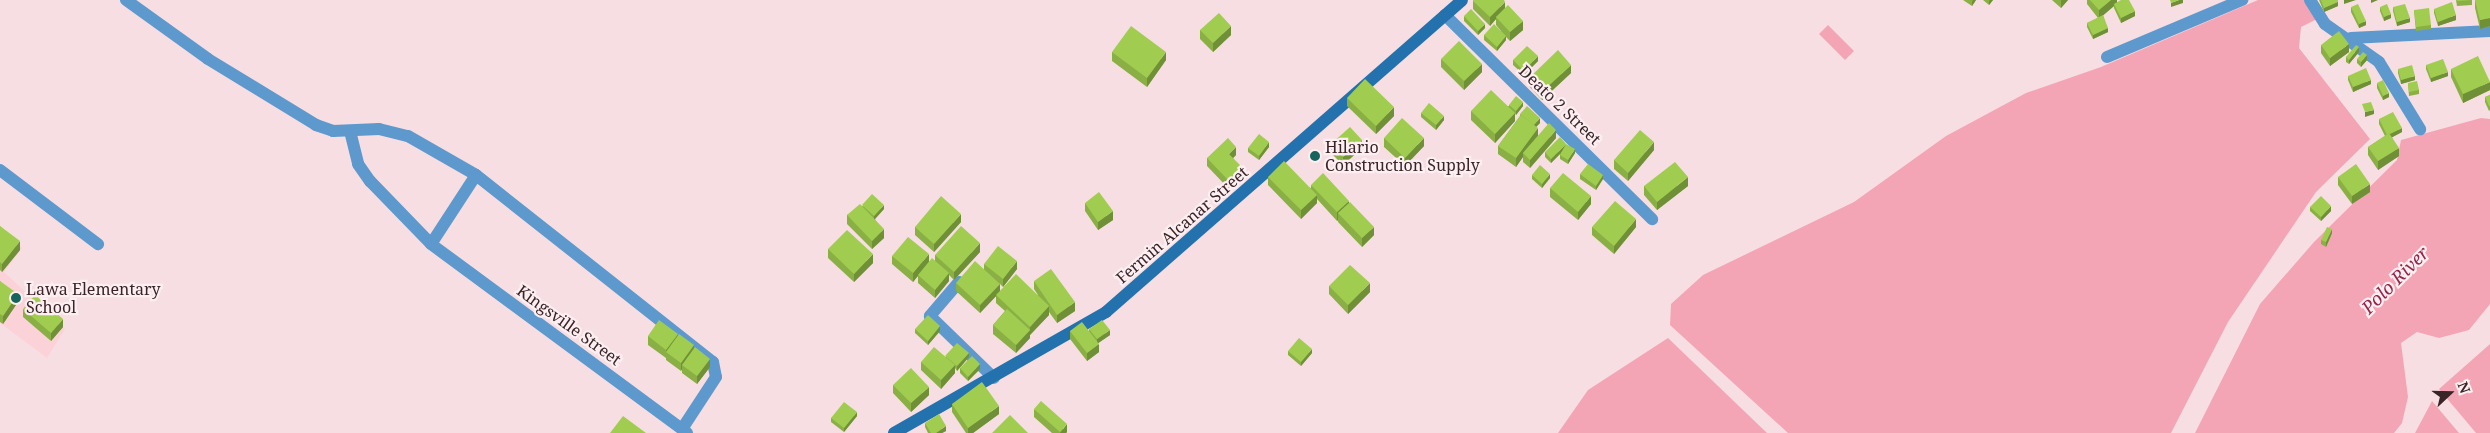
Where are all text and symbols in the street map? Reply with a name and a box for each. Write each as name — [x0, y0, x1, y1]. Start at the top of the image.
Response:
street label: Deato 2 Street — [1515, 61, 1605, 149]
place label: Hilario Construction Supply — [1325, 137, 1480, 175]
marker: Hilario Construction Supply — [1309, 150, 1321, 162]
street label: Fermin Alcanar Street — [1112, 163, 1252, 287]
water label: Polo River — [2357, 242, 2433, 318]
place label: Lawa Elementary School — [26, 279, 161, 317]
street label: Kingsville Street — [513, 281, 625, 369]
marker: Lawa Elementary School — [10, 292, 22, 304]
north arrow — [2425, 368, 2475, 418]
text: N — [2454, 379, 2475, 396]

